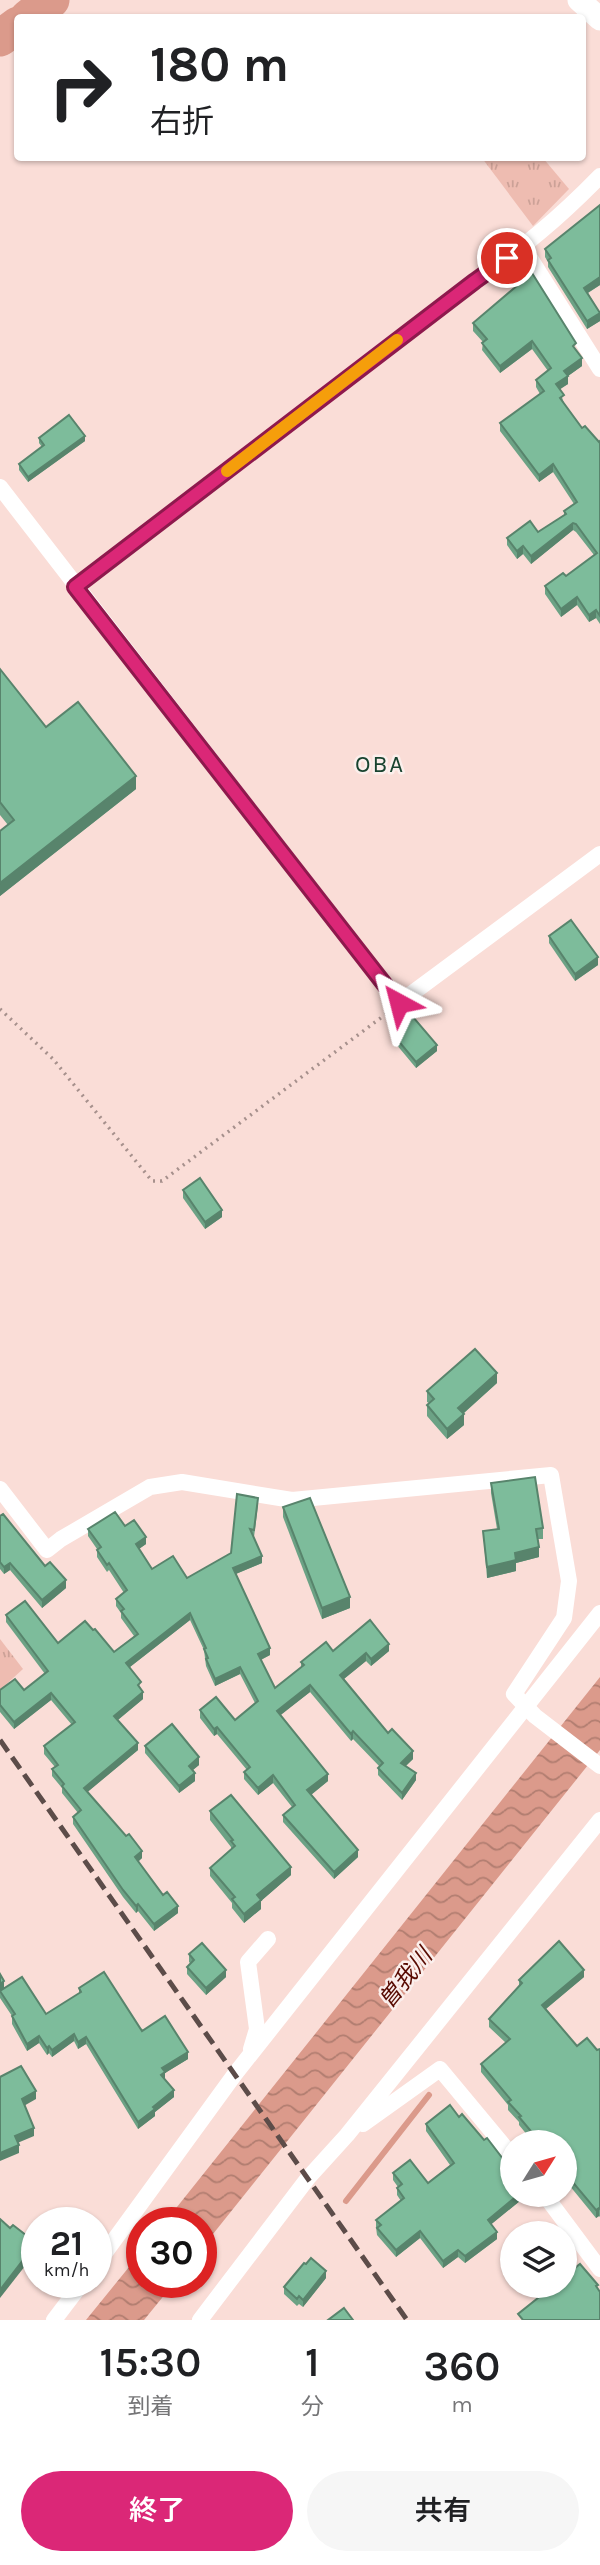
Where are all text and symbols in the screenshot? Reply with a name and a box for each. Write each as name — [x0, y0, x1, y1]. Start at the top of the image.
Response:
text: 180 m — [150, 36, 289, 93]
icon: right — [35, 42, 126, 133]
text: 右折 — [150, 103, 214, 140]
pin — [477, 228, 537, 288]
icon: arrive — [488, 239, 526, 277]
district label: OBA — [355, 750, 405, 778]
position arrow — [362, 966, 436, 1040]
water label: 曽我川 — [373, 1941, 439, 2014]
north arrow — [500, 2130, 578, 2207]
map controls — [500, 2130, 577, 2298]
speed limit sign: 30 — [126, 2207, 217, 2298]
button: layers — [500, 2221, 577, 2298]
text: 21 — [50, 2223, 83, 2264]
text: km/h — [44, 2259, 89, 2281]
text: 15:30 — [100, 2337, 201, 2387]
text: 1 — [305, 2337, 320, 2387]
text: 360 — [423, 2341, 500, 2391]
text: m — [451, 2391, 473, 2418]
text: 到着 — [127, 2393, 173, 2420]
text: 分 — [301, 2393, 324, 2420]
button: 終了 — [21, 2471, 293, 2551]
button: 共有 — [307, 2471, 579, 2551]

